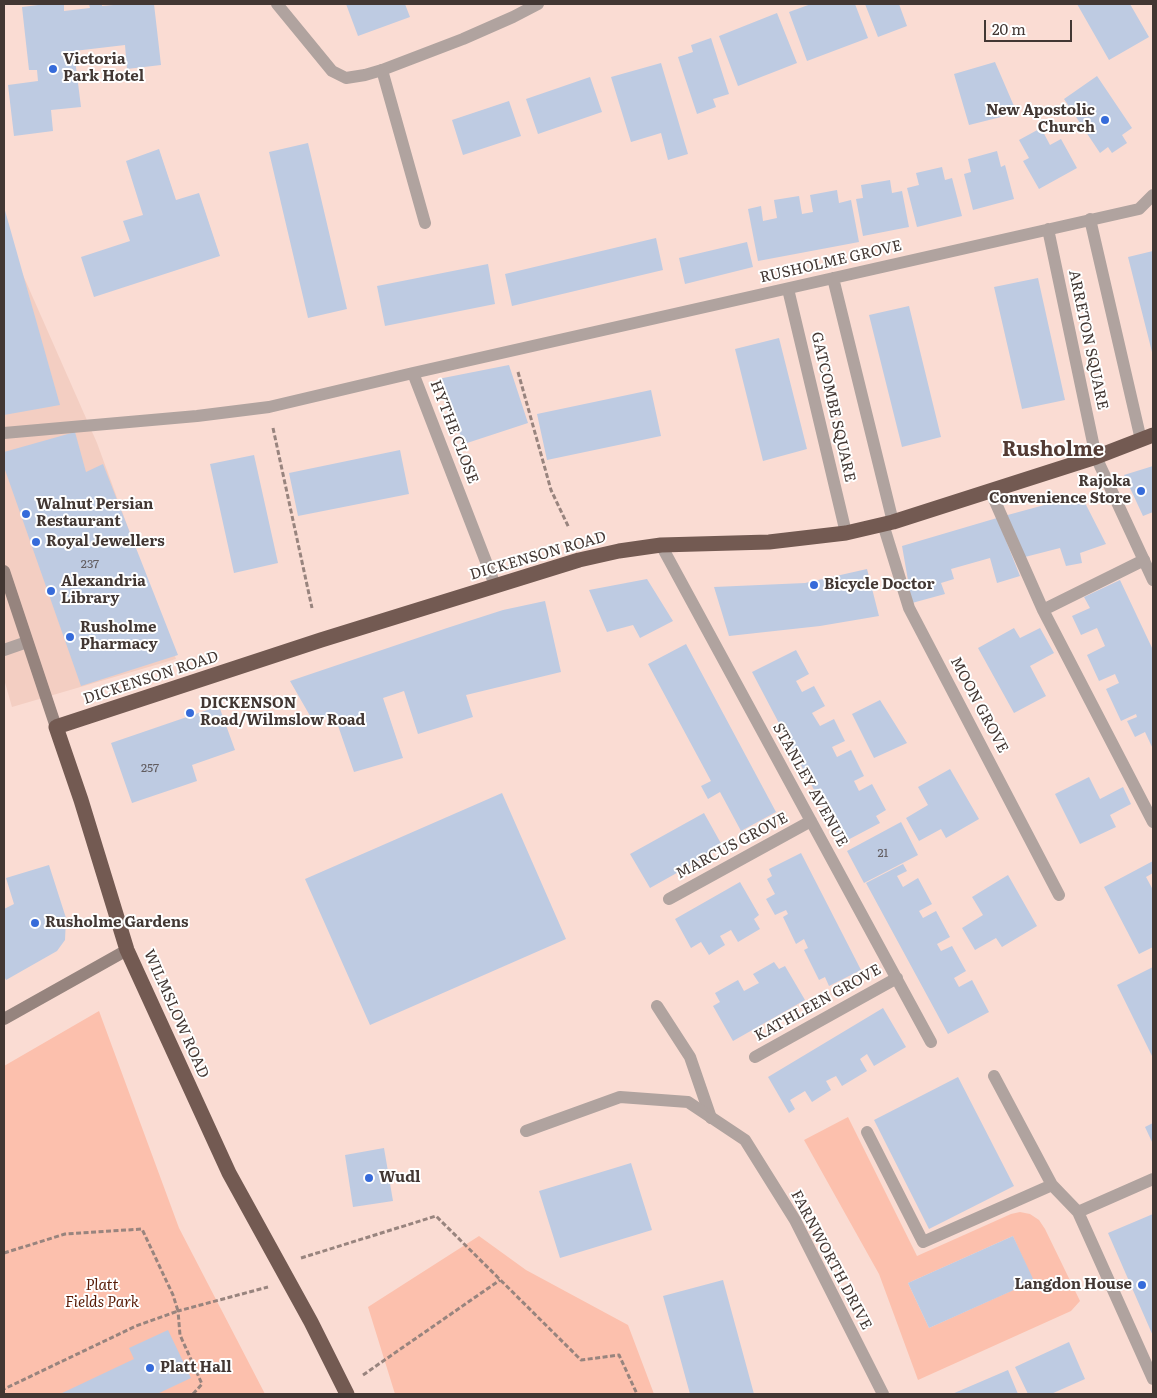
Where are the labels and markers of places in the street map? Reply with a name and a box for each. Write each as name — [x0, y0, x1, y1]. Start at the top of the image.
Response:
place label: Victoria Park Hotel — [63, 51, 144, 86]
marker: Victoria Park Hotel — [47, 63, 59, 75]
place label: New Apostolic Church — [986, 102, 1095, 137]
marker: New Apostolic Church — [1099, 114, 1111, 126]
place label: Rajoka Convenience Store — [989, 473, 1131, 508]
marker: Rajoka Convenience Store — [1135, 485, 1147, 497]
place label: Walnut Persian Restaurant — [36, 496, 154, 531]
marker: Walnut Persian Restaurant — [20, 508, 32, 520]
place label: Royal Jewellers — [46, 533, 165, 551]
marker: Royal Jewellers — [30, 536, 42, 548]
place label: Alexandria Library — [61, 573, 146, 608]
place label: Bicycle Doctor — [824, 576, 935, 594]
marker: Bicycle Doctor — [808, 579, 820, 591]
marker: Alexandria Library — [45, 585, 57, 597]
place label: Rusholme Pharmacy — [80, 619, 158, 654]
marker: Rusholme Pharmacy — [64, 631, 76, 643]
place label: DICKENSON Road/Wilmslow Road — [200, 695, 365, 730]
marker: DICKENSON Road/Wilmslow Road — [184, 707, 196, 719]
place label: Rusholme Gardens — [45, 914, 188, 932]
marker: Rusholme Gardens — [29, 917, 41, 929]
place label: Wudl — [379, 1169, 420, 1187]
marker: Wudl — [363, 1172, 375, 1184]
place label: Langdon House — [1014, 1276, 1132, 1294]
marker: Langdon House — [1136, 1279, 1148, 1291]
place label: Platt Hall — [160, 1359, 232, 1377]
marker: Platt Hall — [144, 1362, 156, 1374]

